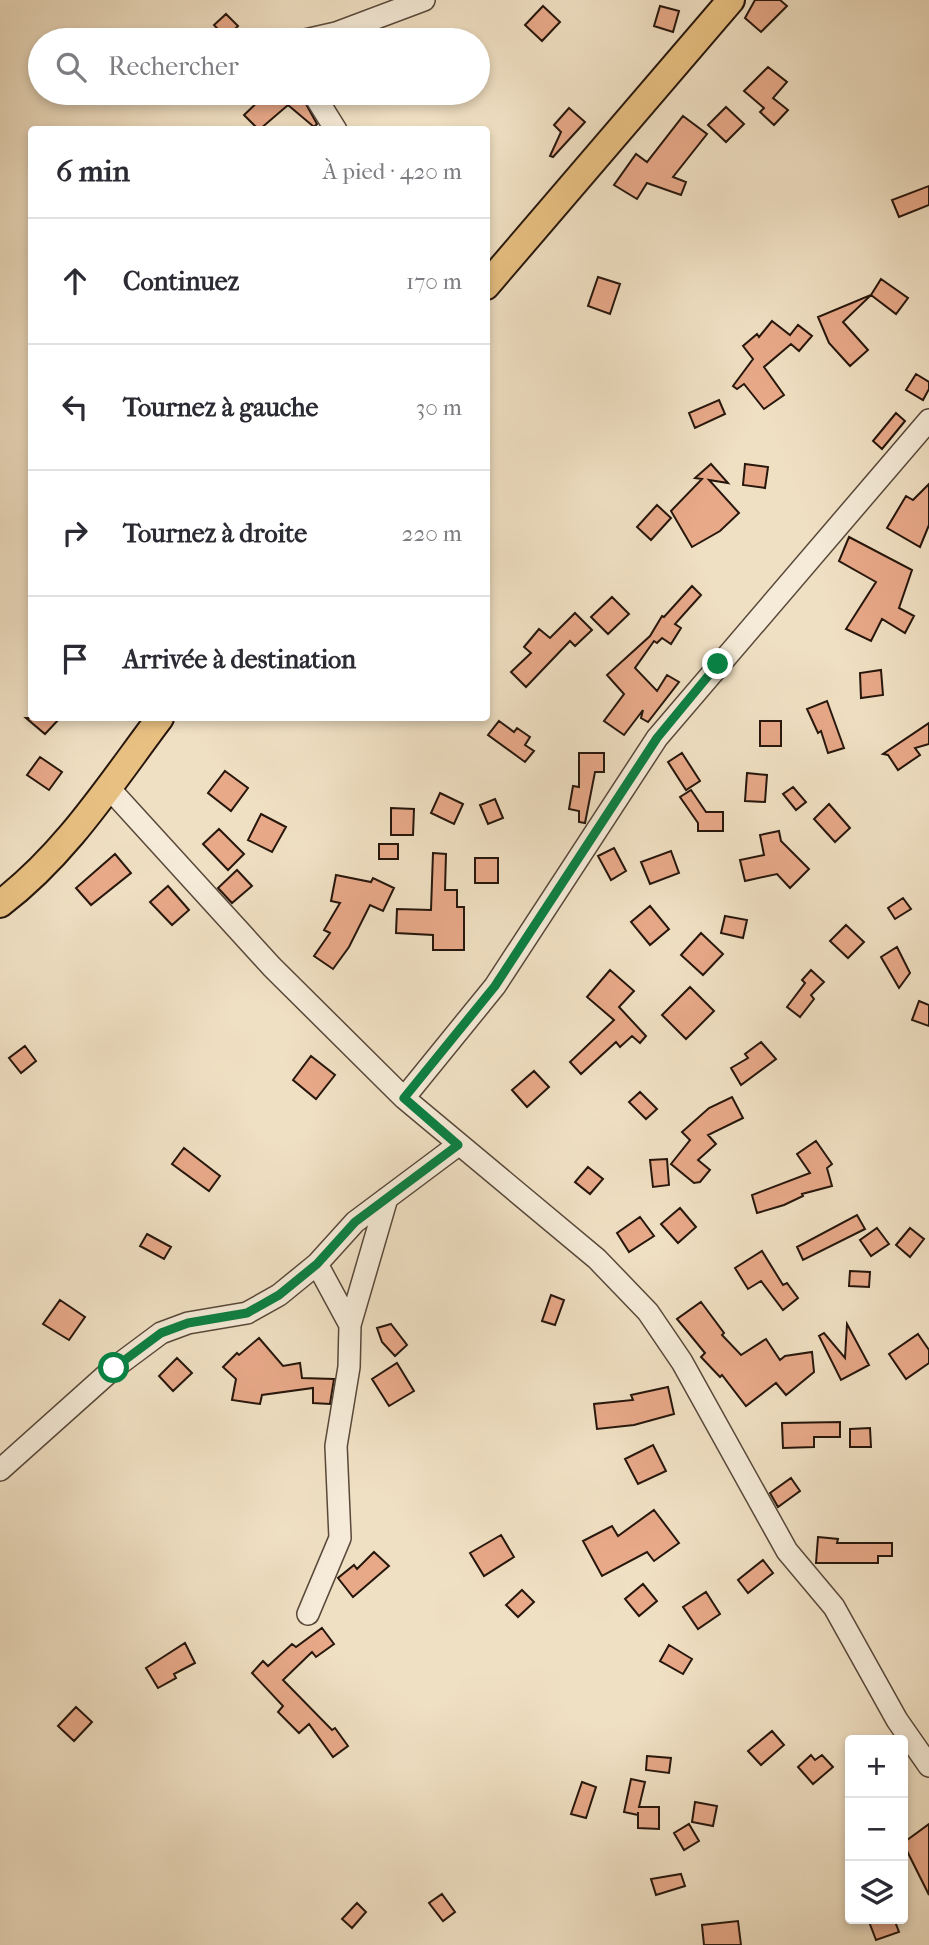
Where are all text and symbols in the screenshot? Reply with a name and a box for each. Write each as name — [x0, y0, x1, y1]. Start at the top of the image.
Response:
search box — [28, 28, 490, 105]
icon: search — [52, 48, 90, 86]
text: Rechercher — [108, 51, 239, 82]
text: 6 min — [56, 154, 130, 189]
text: À pied · 420 m — [323, 158, 462, 185]
icon: ahead — [56, 262, 94, 300]
text: Continuez — [123, 266, 239, 297]
text: 170 m — [406, 268, 462, 295]
icon: left — [56, 388, 94, 426]
text: Tournez à gauche — [123, 392, 318, 423]
text: 30 m — [416, 394, 462, 421]
icon: right — [56, 514, 94, 552]
text: Tournez à droite — [123, 518, 307, 549]
text: 220 m — [402, 520, 462, 547]
icon: arrive — [56, 640, 94, 678]
text: Arrivée à destination — [123, 644, 356, 675]
route end — [702, 648, 733, 679]
route start — [98, 1352, 129, 1383]
map controls — [845, 1735, 908, 1924]
button: + — [845, 1735, 908, 1798]
button: − — [845, 1798, 908, 1861]
button: layers — [845, 1861, 908, 1924]

